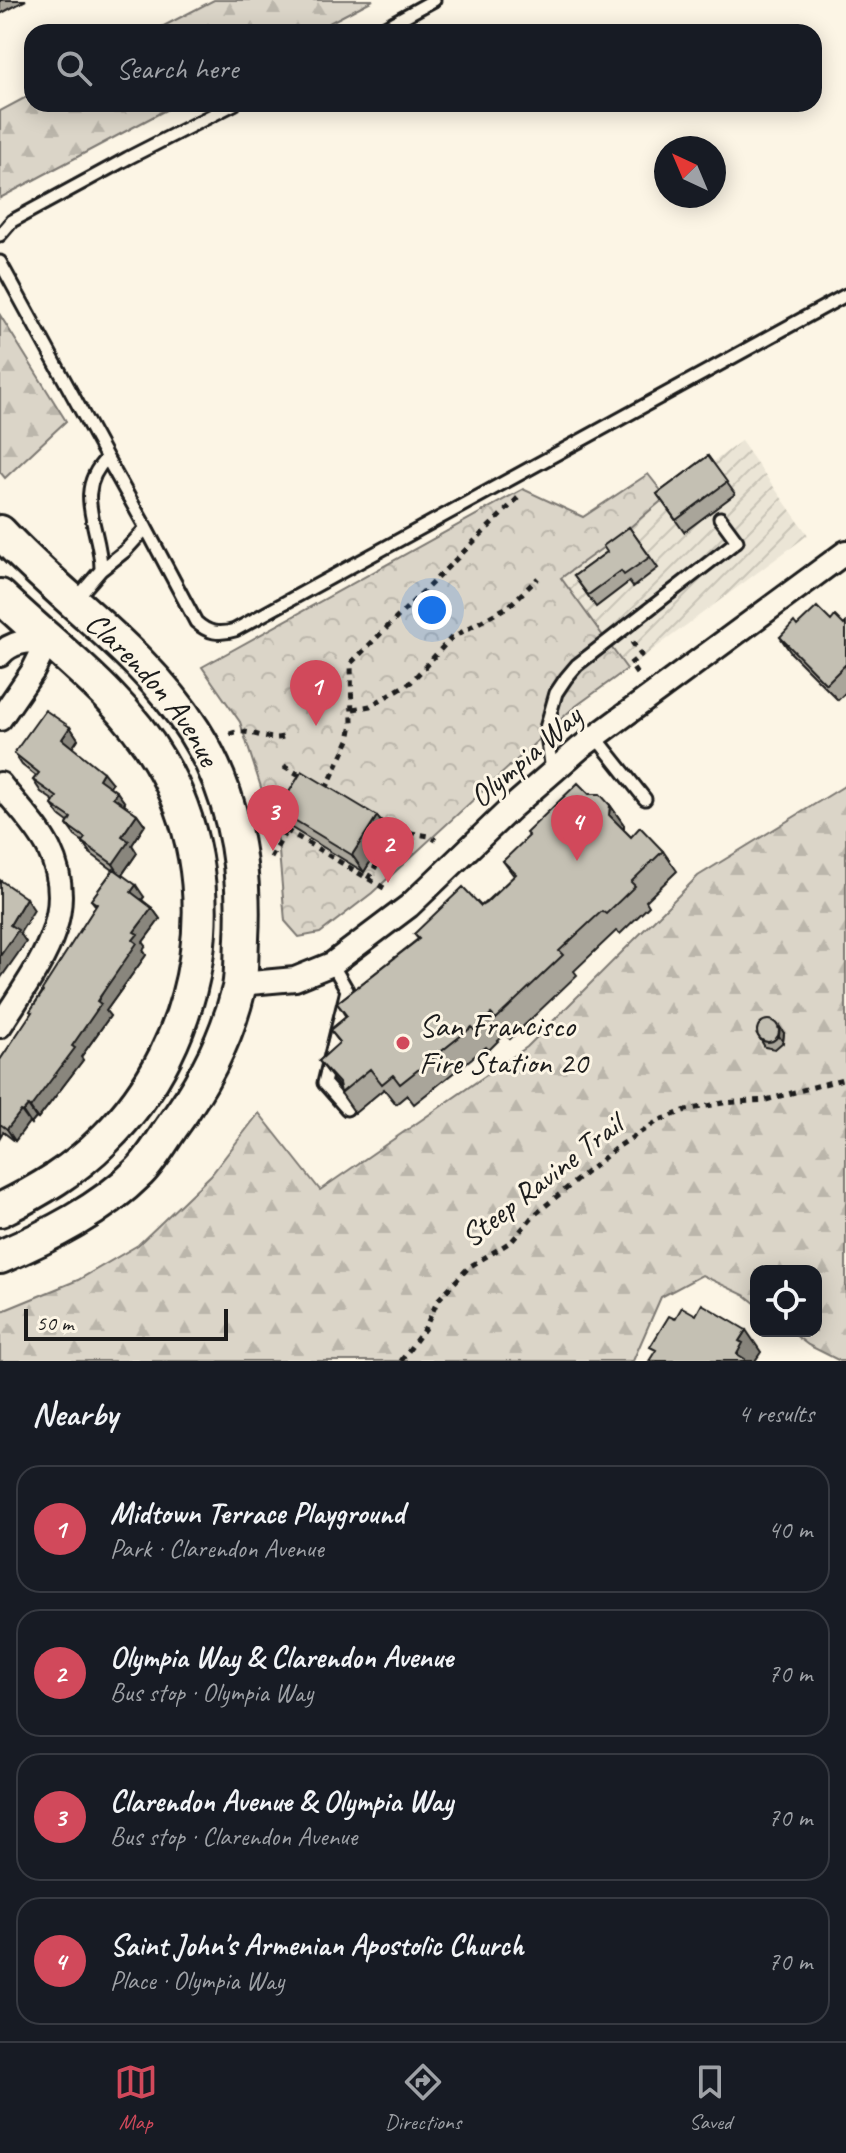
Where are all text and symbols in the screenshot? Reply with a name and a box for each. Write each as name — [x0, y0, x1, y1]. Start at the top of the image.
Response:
search box — [24, 24, 822, 112]
icon: search — [52, 46, 96, 90]
text: Search here — [116, 49, 238, 87]
north arrow — [654, 136, 726, 208]
your location — [412, 590, 452, 630]
street label: Clarendon Avenue — [77, 602, 231, 775]
pin: 1 — [290, 660, 342, 726]
street label: Olympia Way — [460, 695, 592, 817]
pin: 3 — [247, 785, 299, 851]
pin: 4 — [551, 795, 603, 861]
pin: 2 — [362, 817, 414, 883]
place label: San Francisco Fire Station 20 — [419, 1005, 590, 1083]
marker: San Francisco Fire Station 20 — [394, 1034, 412, 1052]
street label: Steep Ravine Trail — [452, 1101, 635, 1256]
map controls — [750, 1265, 822, 1337]
button: locate — [750, 1265, 822, 1337]
scale bar — [24, 1305, 228, 1341]
text: 50 m — [36, 1309, 73, 1337]
text: Nearby — [32, 1392, 118, 1435]
text: 4 results — [738, 1397, 814, 1430]
text: Midtown Terrace Playground — [110, 1494, 404, 1532]
text: 1 — [54, 1513, 66, 1546]
text: 40 m — [768, 1513, 812, 1546]
text: Park · Clarendon Avenue — [110, 1532, 324, 1565]
text: Olympia Way & Clarendon Avenue — [110, 1638, 453, 1676]
text: 2 — [54, 1657, 66, 1690]
text: 70 m — [768, 1657, 812, 1690]
text: Bus stop · Olympia Way — [110, 1676, 313, 1709]
text: Clarendon Avenue & Olympia Way — [110, 1782, 453, 1820]
text: 3 — [54, 1801, 66, 1834]
text: 70 m — [768, 1801, 812, 1834]
text: Bus stop · Clarendon Avenue — [110, 1820, 357, 1853]
text: Saint John's Armenian Apostolic Church — [110, 1926, 524, 1964]
text: 4 — [54, 1945, 66, 1978]
text: 70 m — [768, 1945, 812, 1978]
text: Place · Olympia Way — [110, 1964, 284, 1997]
tab: Map — [114, 2060, 158, 2136]
tab: Directions — [385, 2060, 461, 2136]
tab: Saved — [688, 2060, 732, 2136]

